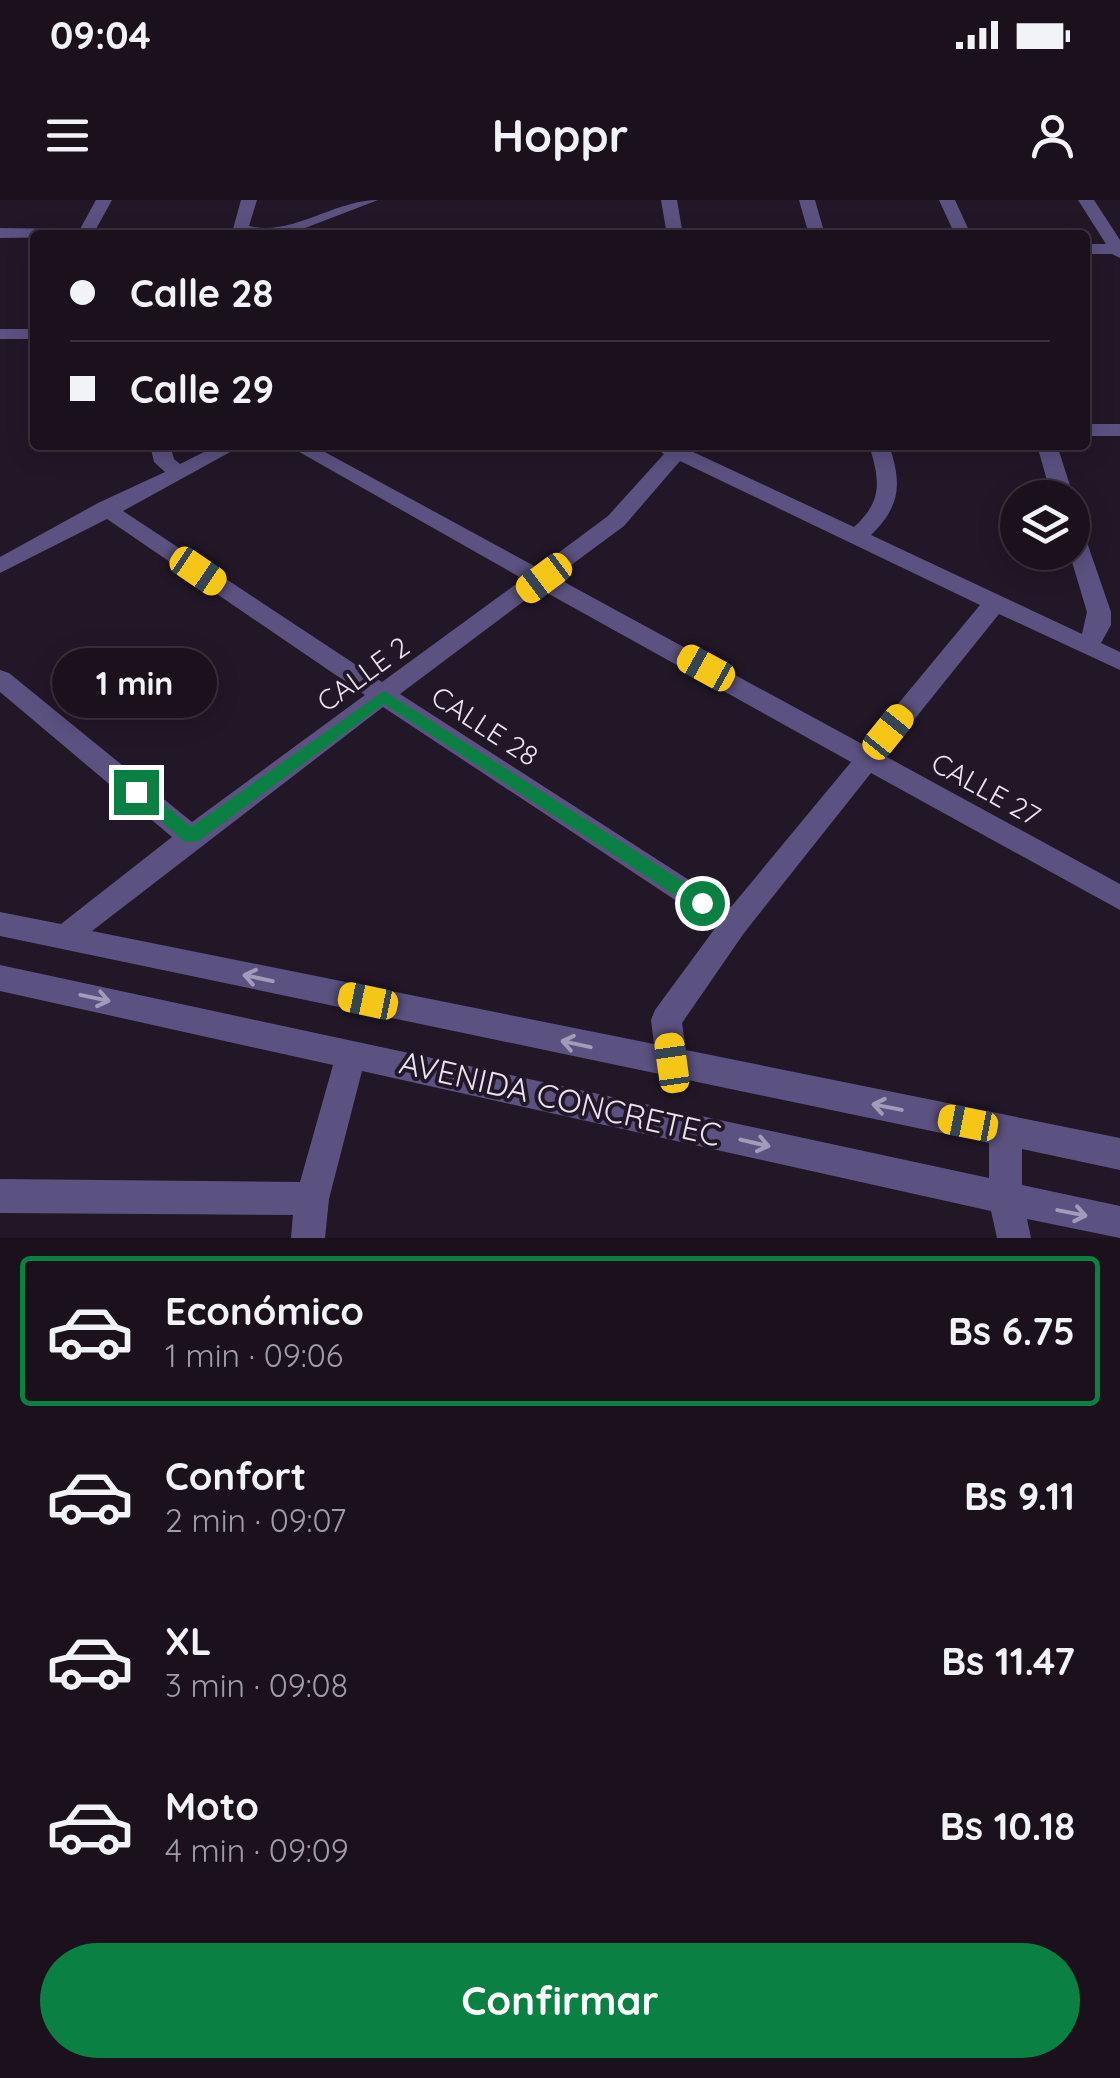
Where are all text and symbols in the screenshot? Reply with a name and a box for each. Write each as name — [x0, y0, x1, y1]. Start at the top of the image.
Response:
text: 09:04 — [50, 11, 151, 59]
text: Hoppr — [492, 107, 628, 163]
icon: menu — [40, 108, 95, 163]
icon: person — [1025, 108, 1080, 163]
text: Calle 28 — [130, 269, 273, 317]
text: Calle 29 — [130, 365, 274, 413]
map controls — [1000, 480, 1090, 570]
button: layers — [1000, 480, 1090, 570]
car — [165, 542, 231, 600]
car — [511, 548, 577, 608]
street label: CALLE 2 — [310, 629, 416, 719]
car — [672, 640, 740, 696]
callout: 1 min — [54, 647, 218, 717]
text: 1 min — [96, 663, 173, 703]
street label: CALLE 28 — [425, 678, 545, 773]
car — [857, 699, 919, 765]
street label: CALLE 27 — [926, 744, 1047, 833]
route end — [114, 770, 159, 815]
route start — [680, 881, 725, 926]
one-way arrow — [243, 968, 275, 987]
car — [336, 980, 400, 1022]
one-way arrow — [79, 990, 111, 1009]
car — [653, 1031, 691, 1095]
one-way arrow — [561, 1033, 593, 1052]
street label: AVENIDA CONCRETEC — [396, 1042, 725, 1154]
one-way arrow — [872, 1096, 904, 1115]
car — [936, 1103, 1000, 1143]
one-way arrow — [738, 1135, 770, 1153]
one-way arrow — [1055, 1205, 1087, 1224]
icon: car — [45, 1286, 135, 1376]
text: Económico — [165, 1287, 364, 1335]
text: Bs 6.75 — [948, 1307, 1075, 1355]
text: 1 min · 09:06 — [165, 1335, 343, 1375]
icon: car — [45, 1451, 135, 1541]
text: Confort — [165, 1452, 306, 1500]
text: Bs 9.11 — [964, 1472, 1075, 1520]
text: 2 min · 09:07 — [165, 1500, 346, 1540]
icon: car — [45, 1616, 135, 1706]
text: XL — [165, 1617, 211, 1665]
text: Bs 11.47 — [941, 1637, 1075, 1685]
text: 3 min · 09:08 — [165, 1665, 348, 1705]
icon: car — [45, 1781, 135, 1871]
text: Moto — [165, 1782, 259, 1830]
text: Bs 10.18 — [940, 1802, 1075, 1850]
text: 4 min · 09:09 — [165, 1830, 349, 1870]
button: Confirmar — [40, 1943, 1080, 2058]

